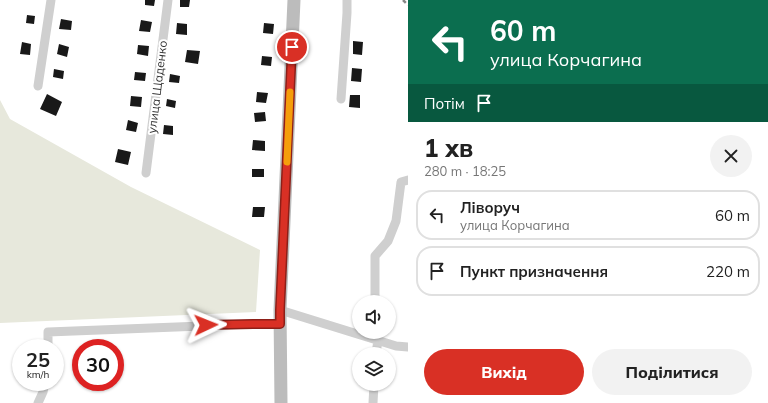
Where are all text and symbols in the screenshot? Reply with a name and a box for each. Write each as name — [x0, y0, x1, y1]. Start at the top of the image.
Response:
text: 60 m — [490, 13, 556, 48]
icon: left — [424, 16, 476, 68]
pin — [275, 30, 309, 64]
icon: arrive — [281, 36, 303, 58]
street label: улица Щаденко — [144, 40, 170, 134]
text: улица Корчагина — [490, 48, 642, 71]
icon: arrive — [473, 92, 495, 114]
text: Потім — [424, 94, 465, 113]
text: 1 хв — [424, 133, 473, 163]
button: close — [710, 135, 752, 177]
text: 280 m · 18:25 — [424, 163, 506, 179]
text: Ліворуч — [460, 198, 520, 217]
icon: left — [426, 204, 448, 226]
text: 60 m — [715, 206, 750, 225]
text: улица Корчагина — [460, 217, 570, 233]
icon: arrive — [426, 260, 448, 282]
text: Пункт призначення — [460, 262, 608, 281]
text: 220 m — [706, 262, 750, 281]
map controls — [352, 295, 396, 391]
button: sound — [352, 295, 396, 339]
position arrow — [185, 304, 227, 346]
speed limit sign: 30 — [72, 339, 124, 391]
text: 25 — [26, 347, 50, 372]
button: layers — [352, 347, 396, 391]
button: Вихід — [424, 349, 584, 395]
button: Поділитися — [592, 349, 752, 395]
text: km/h — [27, 368, 49, 381]

